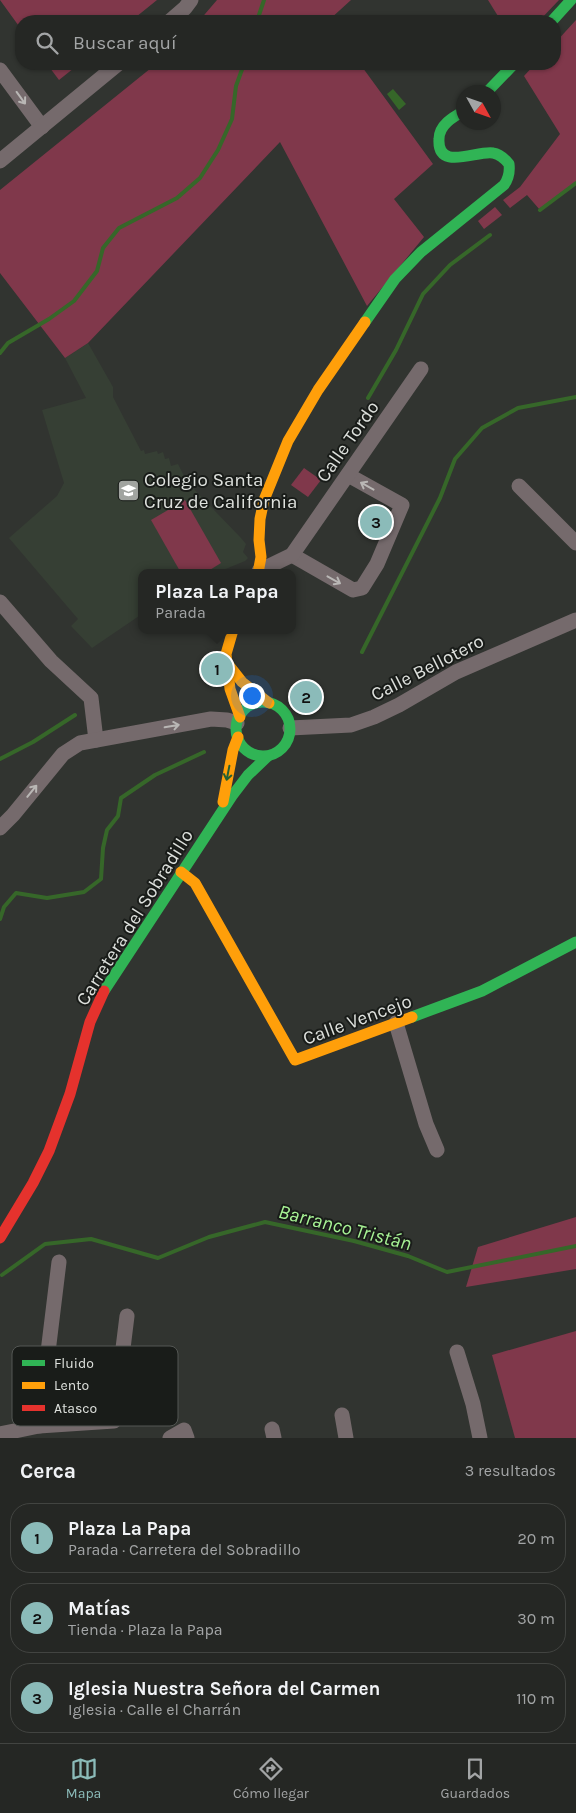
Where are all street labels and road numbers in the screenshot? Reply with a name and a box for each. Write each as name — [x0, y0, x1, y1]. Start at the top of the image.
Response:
street label: Calle Tordo — [312, 397, 384, 486]
street label: Calle Bellotero — [367, 630, 488, 706]
street label: Carretera del Sobradillo — [72, 825, 198, 1010]
street label: Calle Vencejo — [300, 990, 415, 1050]

